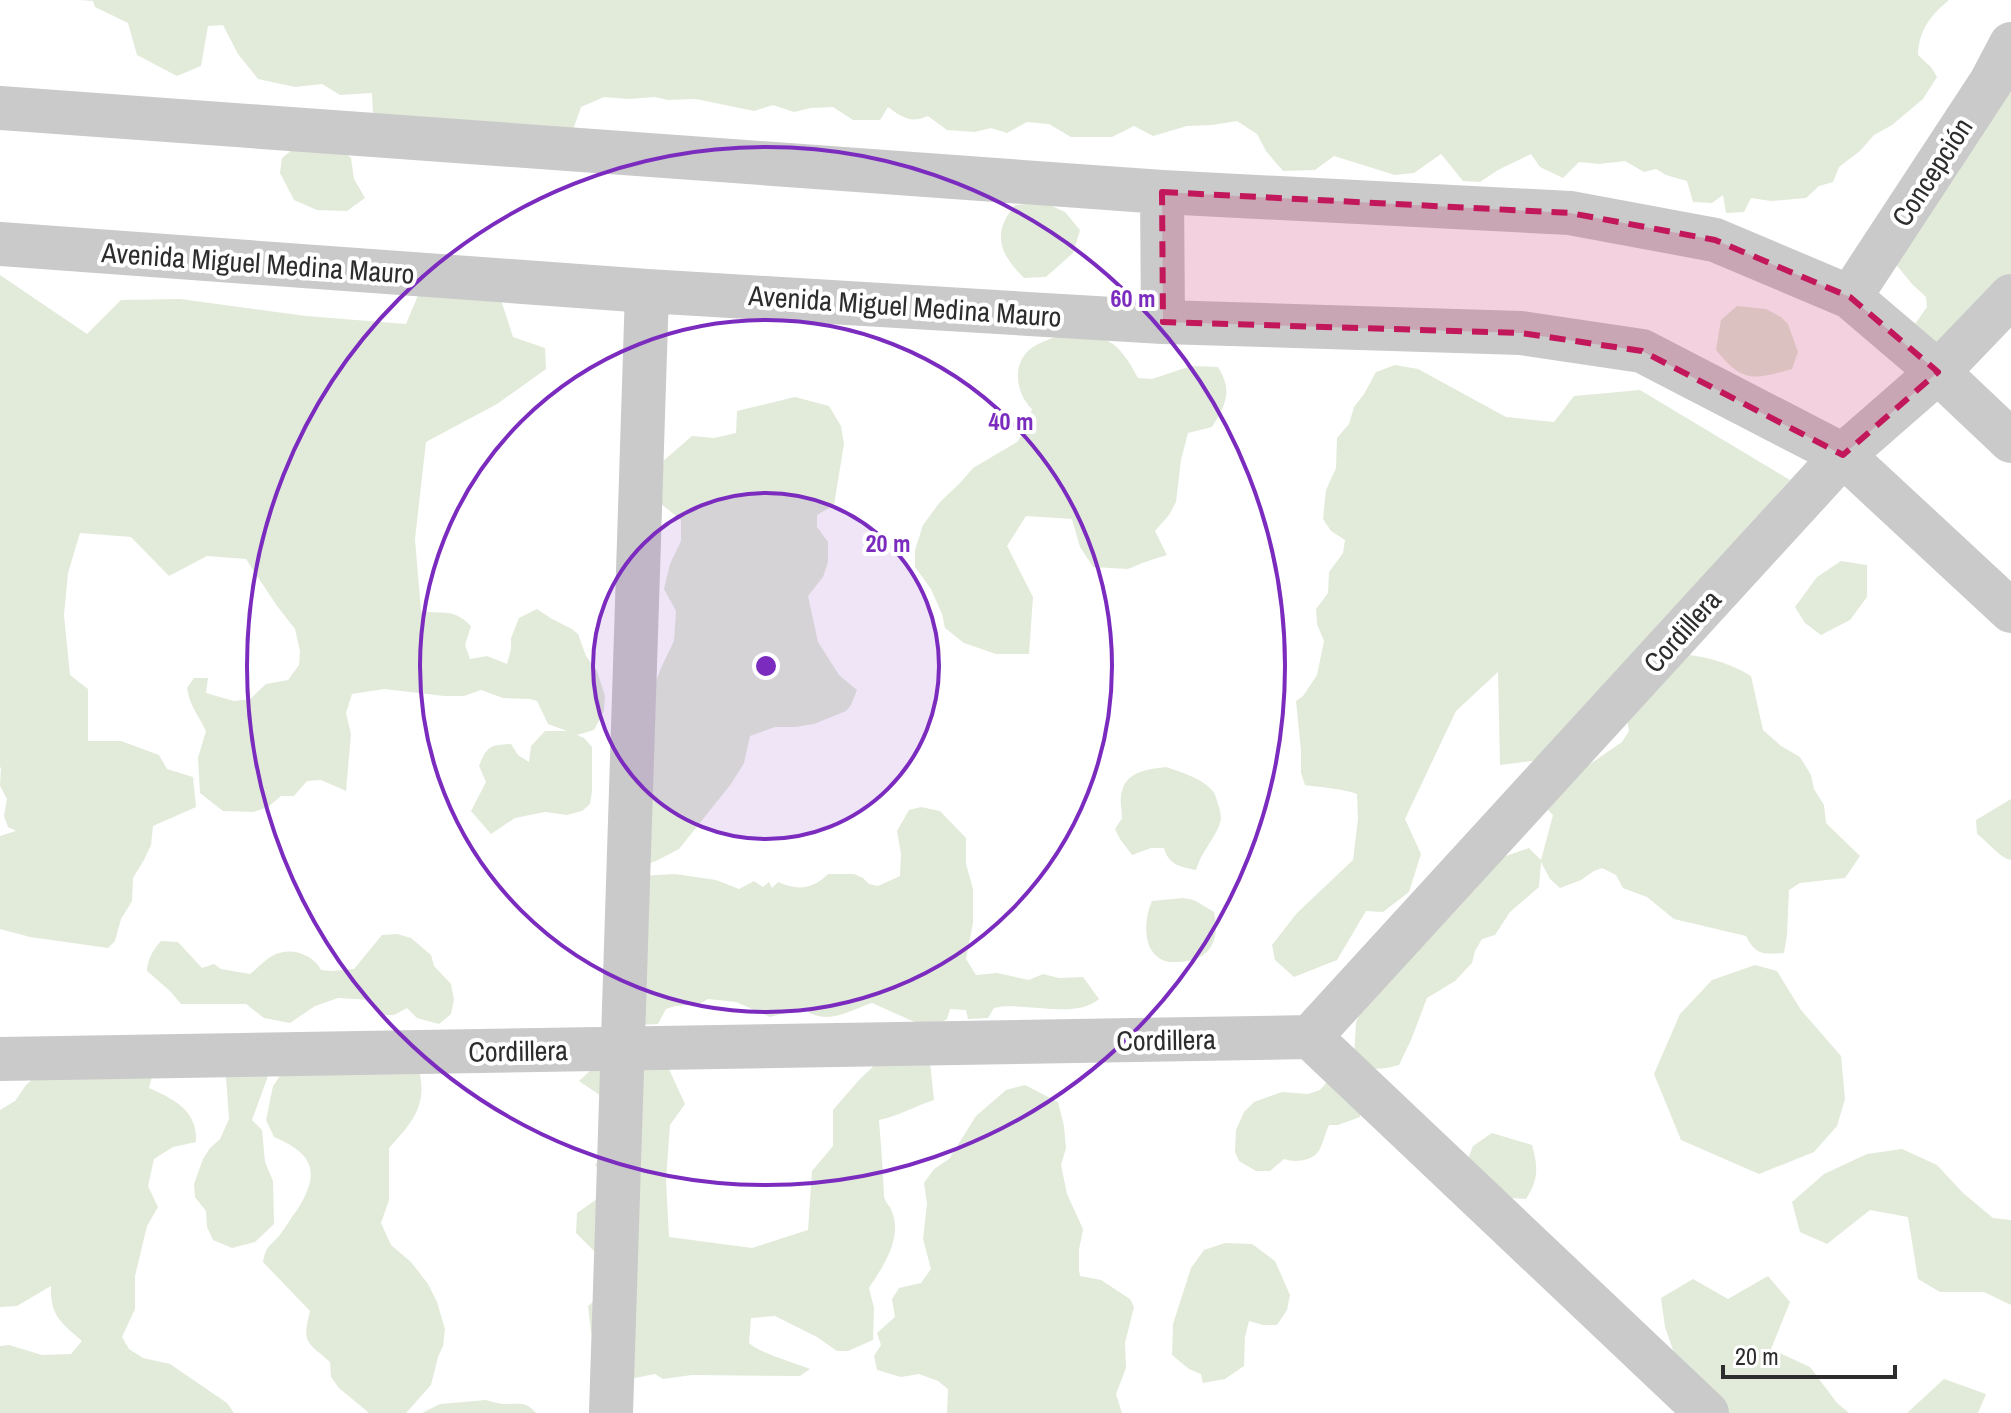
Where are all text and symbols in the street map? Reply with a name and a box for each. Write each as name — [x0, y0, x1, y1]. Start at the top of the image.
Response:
street label: Concepción — [1883, 110, 1981, 234]
street label: Avenida Miguel Medina Mauro — [99, 233, 416, 293]
street label: Avenida Miguel Medina Mauro — [746, 276, 1063, 336]
text: 60 m — [1111, 282, 1155, 314]
text: 40 m — [989, 405, 1033, 437]
text: 20 m — [866, 527, 910, 559]
street label: Cordillera — [1635, 581, 1730, 681]
centre of rings — [752, 652, 780, 680]
street label: Cordillera — [1116, 1020, 1216, 1060]
street label: Cordillera — [468, 1031, 568, 1071]
scale bar — [1723, 1329, 1895, 1379]
text: 20 m — [1735, 1340, 1779, 1372]

